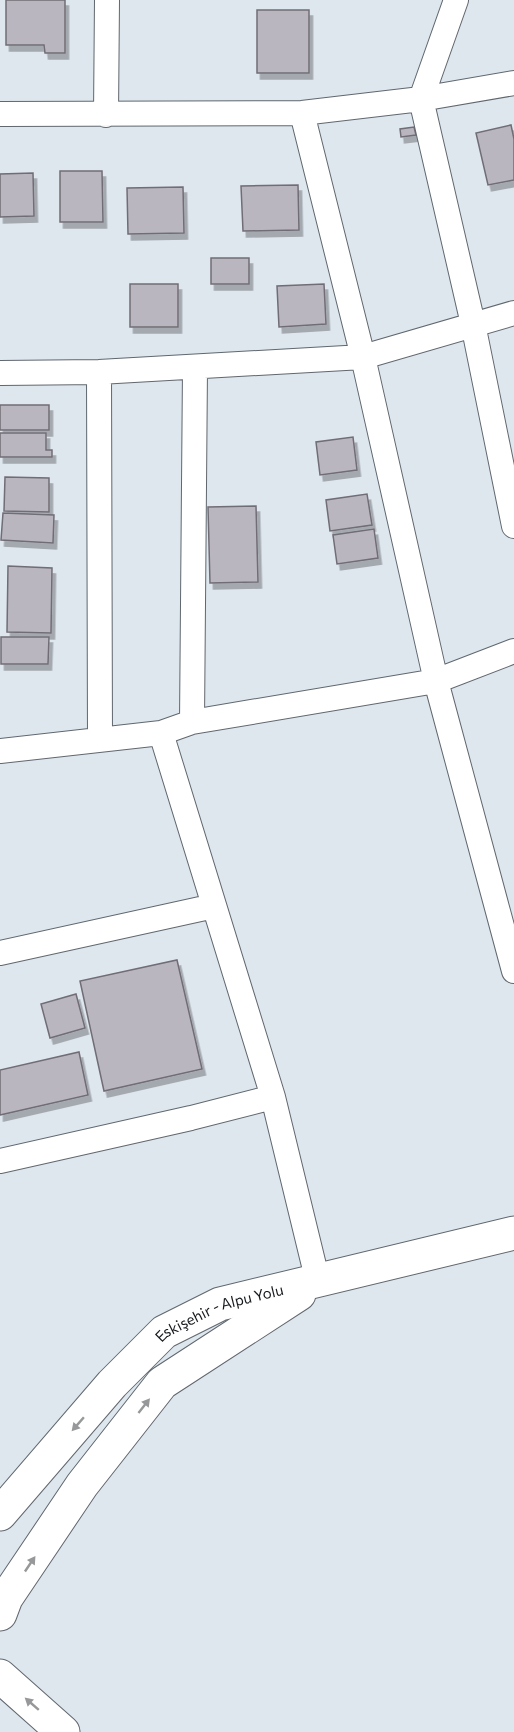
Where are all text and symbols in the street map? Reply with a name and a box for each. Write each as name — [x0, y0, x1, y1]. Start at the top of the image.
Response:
street label: Eskişehir - Alpu Yolu — [151, 1280, 285, 1345]
one-way arrow — [138, 1399, 150, 1414]
one-way arrow — [71, 1416, 85, 1431]
one-way arrow — [24, 1556, 35, 1572]
one-way arrow — [24, 1697, 39, 1711]

